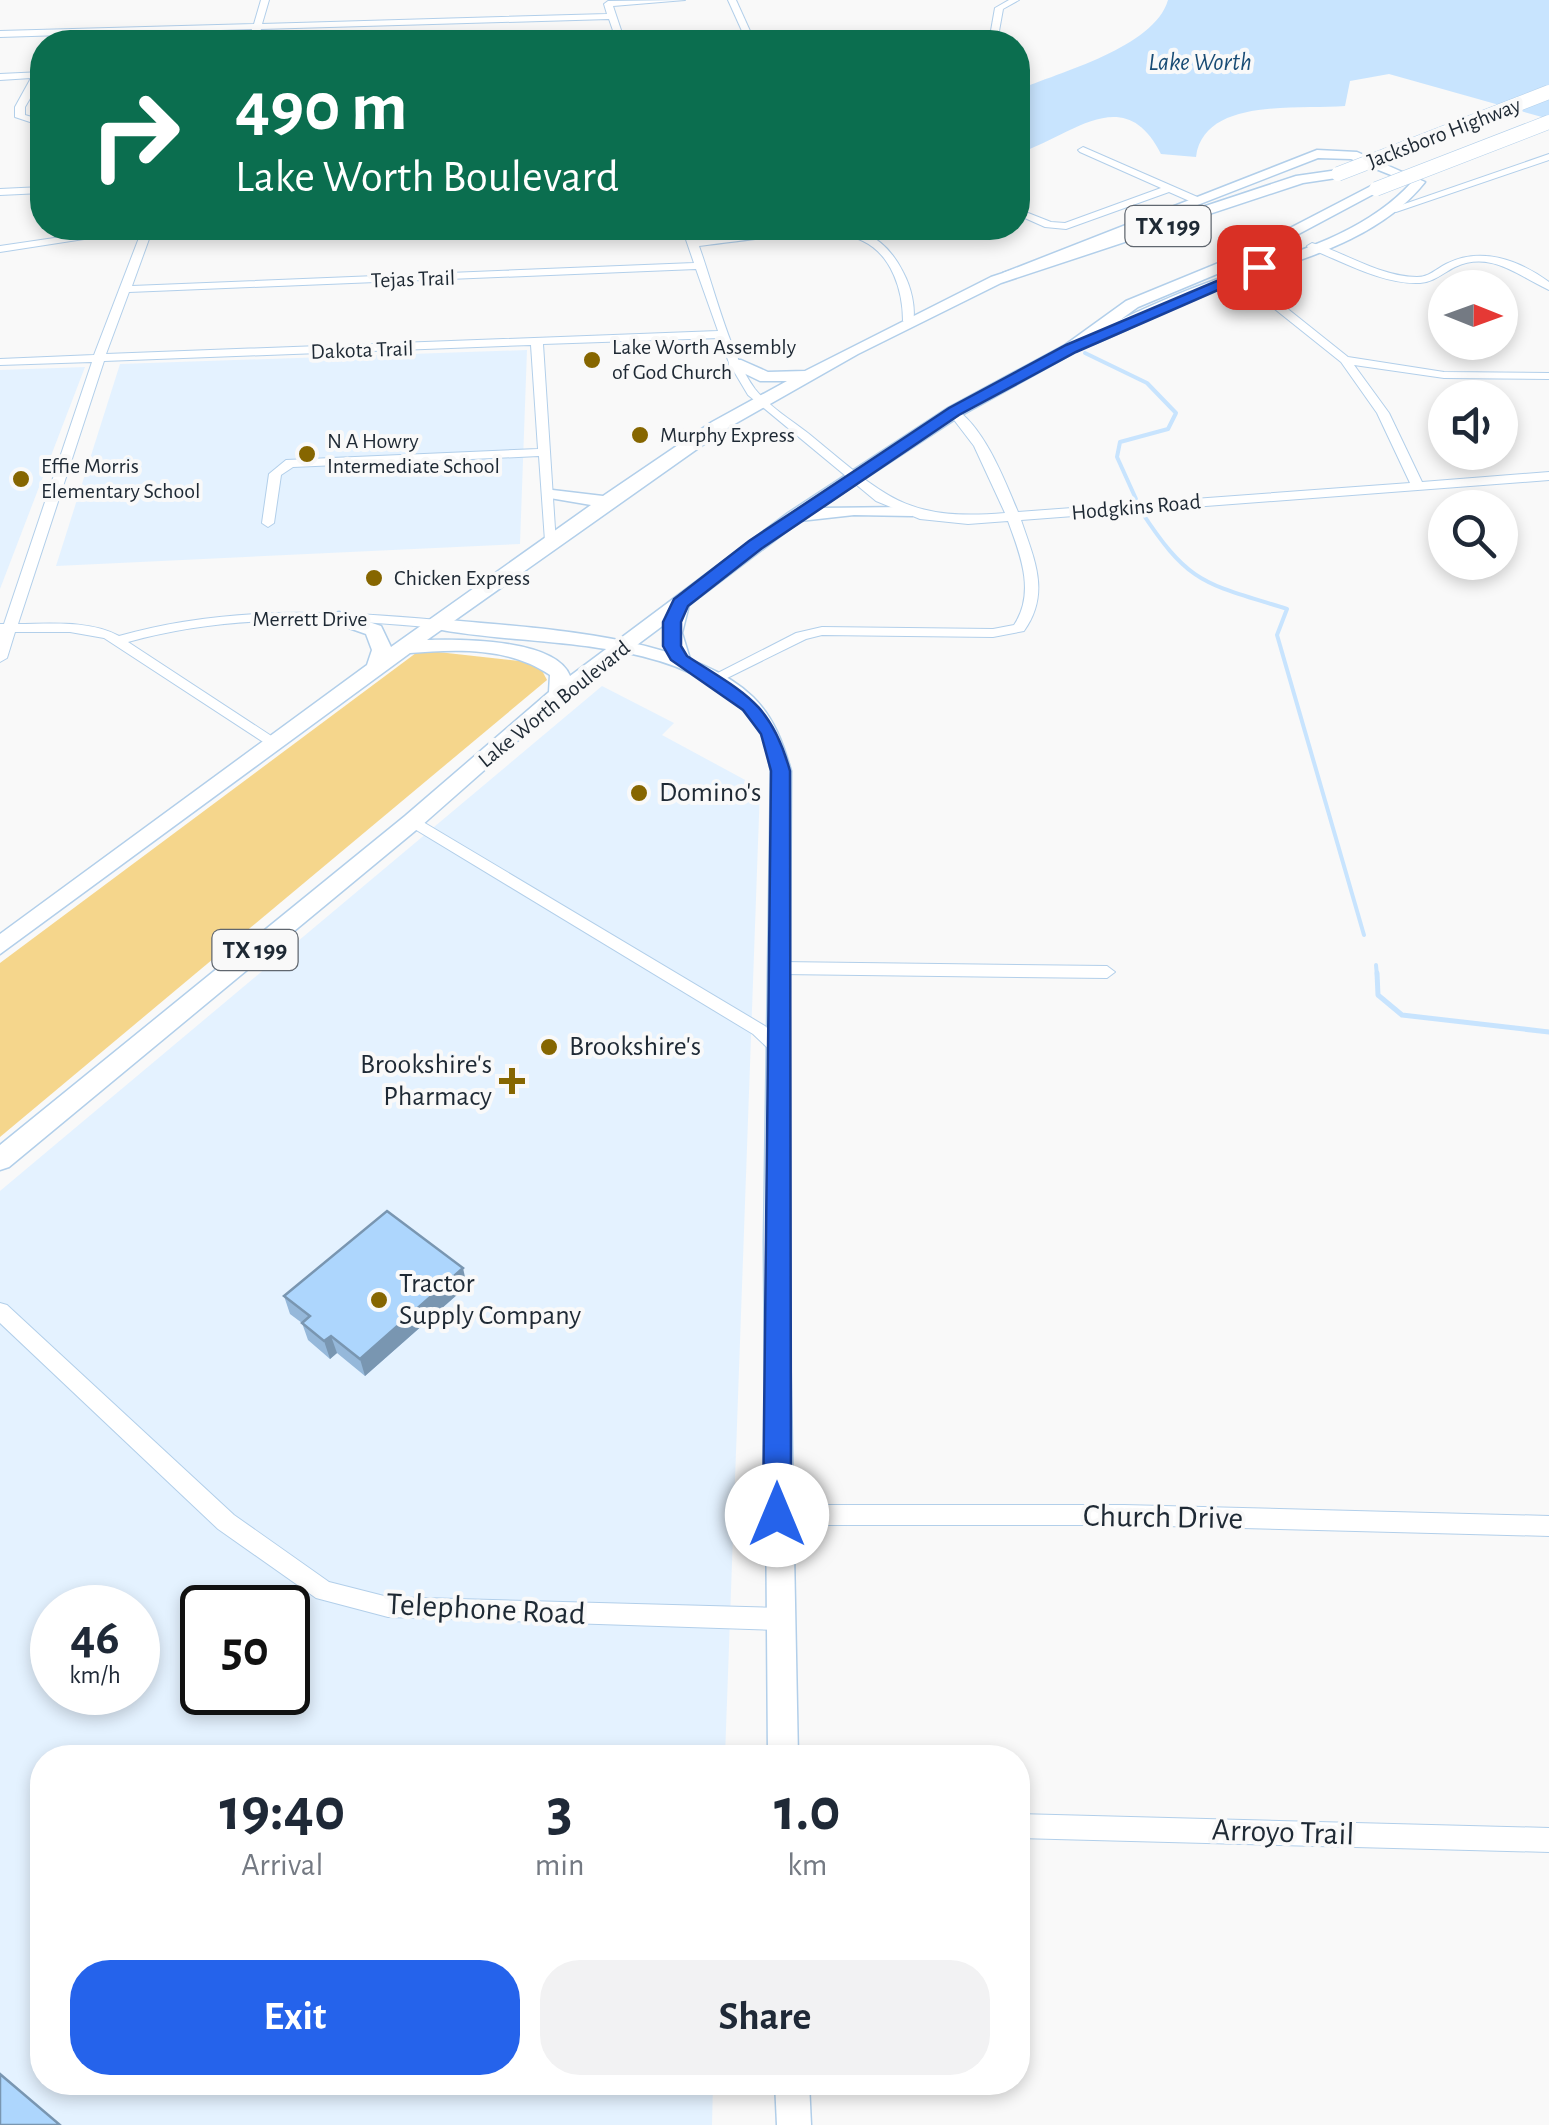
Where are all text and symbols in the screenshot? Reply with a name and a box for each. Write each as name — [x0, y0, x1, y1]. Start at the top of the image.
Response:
water label: Lake Worth — [1148, 50, 1252, 75]
icon: right — [70, 70, 200, 200]
text: 490 m — [235, 73, 408, 143]
street label: Jacksboro Highway — [1364, 93, 1524, 172]
text: Lake Worth Boulevard — [235, 155, 619, 200]
road number: TX 199 — [1126, 206, 1210, 246]
pin — [1217, 225, 1302, 310]
icon: arrive — [1232, 240, 1287, 295]
street label: Tejas Trail — [370, 267, 456, 291]
north arrow — [1428, 270, 1518, 360]
map controls — [1428, 270, 1518, 580]
place label: Lake Worth Assembly of God Church — [612, 336, 797, 383]
street label: Dakota Trail — [310, 337, 414, 363]
marker: Lake Worth Assembly of God Church — [581, 349, 603, 371]
button: sound — [1428, 380, 1518, 470]
marker: Murphy Express — [629, 424, 651, 446]
place label: Murphy Express — [660, 424, 795, 446]
place label: N A Howry Intermediate School — [327, 430, 500, 477]
marker: N A Howry Intermediate School — [296, 443, 318, 465]
place label: Effie Morris Elementary School — [41, 455, 201, 502]
marker: Effie Morris Elementary School — [10, 468, 32, 490]
street label: Hodgkins Road — [1070, 490, 1202, 524]
button: search — [1428, 490, 1518, 580]
marker: Chicken Express — [363, 567, 385, 589]
place label: Chicken Express — [394, 567, 530, 589]
street label: Merrett Drive — [253, 608, 367, 630]
street label: Lake Worth Boulevard — [474, 636, 634, 772]
place label: Domino's — [659, 779, 761, 807]
marker: Domino's — [628, 782, 650, 804]
road number: TX 199 — [212, 930, 298, 970]
place label: Brookshire's — [569, 1033, 701, 1061]
marker: Brookshire's — [538, 1036, 560, 1058]
place label: Brookshire's Pharmacy — [360, 1051, 492, 1111]
marker: Brookshire's Pharmacy — [501, 1070, 523, 1092]
place label: Tractor Supply Company — [399, 1270, 581, 1330]
marker: Tractor Supply Company — [368, 1289, 390, 1311]
position arrow — [725, 1463, 829, 1567]
street label: Church Drive — [1083, 1500, 1243, 1534]
speed limit sign: 50 — [180, 1585, 310, 1715]
street label: Telephone Road — [386, 1588, 586, 1630]
text: 46 — [70, 1613, 120, 1663]
text: km/h — [69, 1663, 121, 1688]
text: 19:40 — [219, 1781, 345, 1841]
text: 3 — [547, 1781, 573, 1841]
text: 1.0 — [774, 1781, 841, 1841]
street label: Arroyo Trail — [1211, 1814, 1355, 1850]
text: Arrival — [241, 1849, 323, 1881]
text: min — [535, 1849, 585, 1881]
text: km — [787, 1849, 827, 1881]
button: Exit — [70, 1960, 520, 2075]
button: Share — [540, 1960, 990, 2075]

